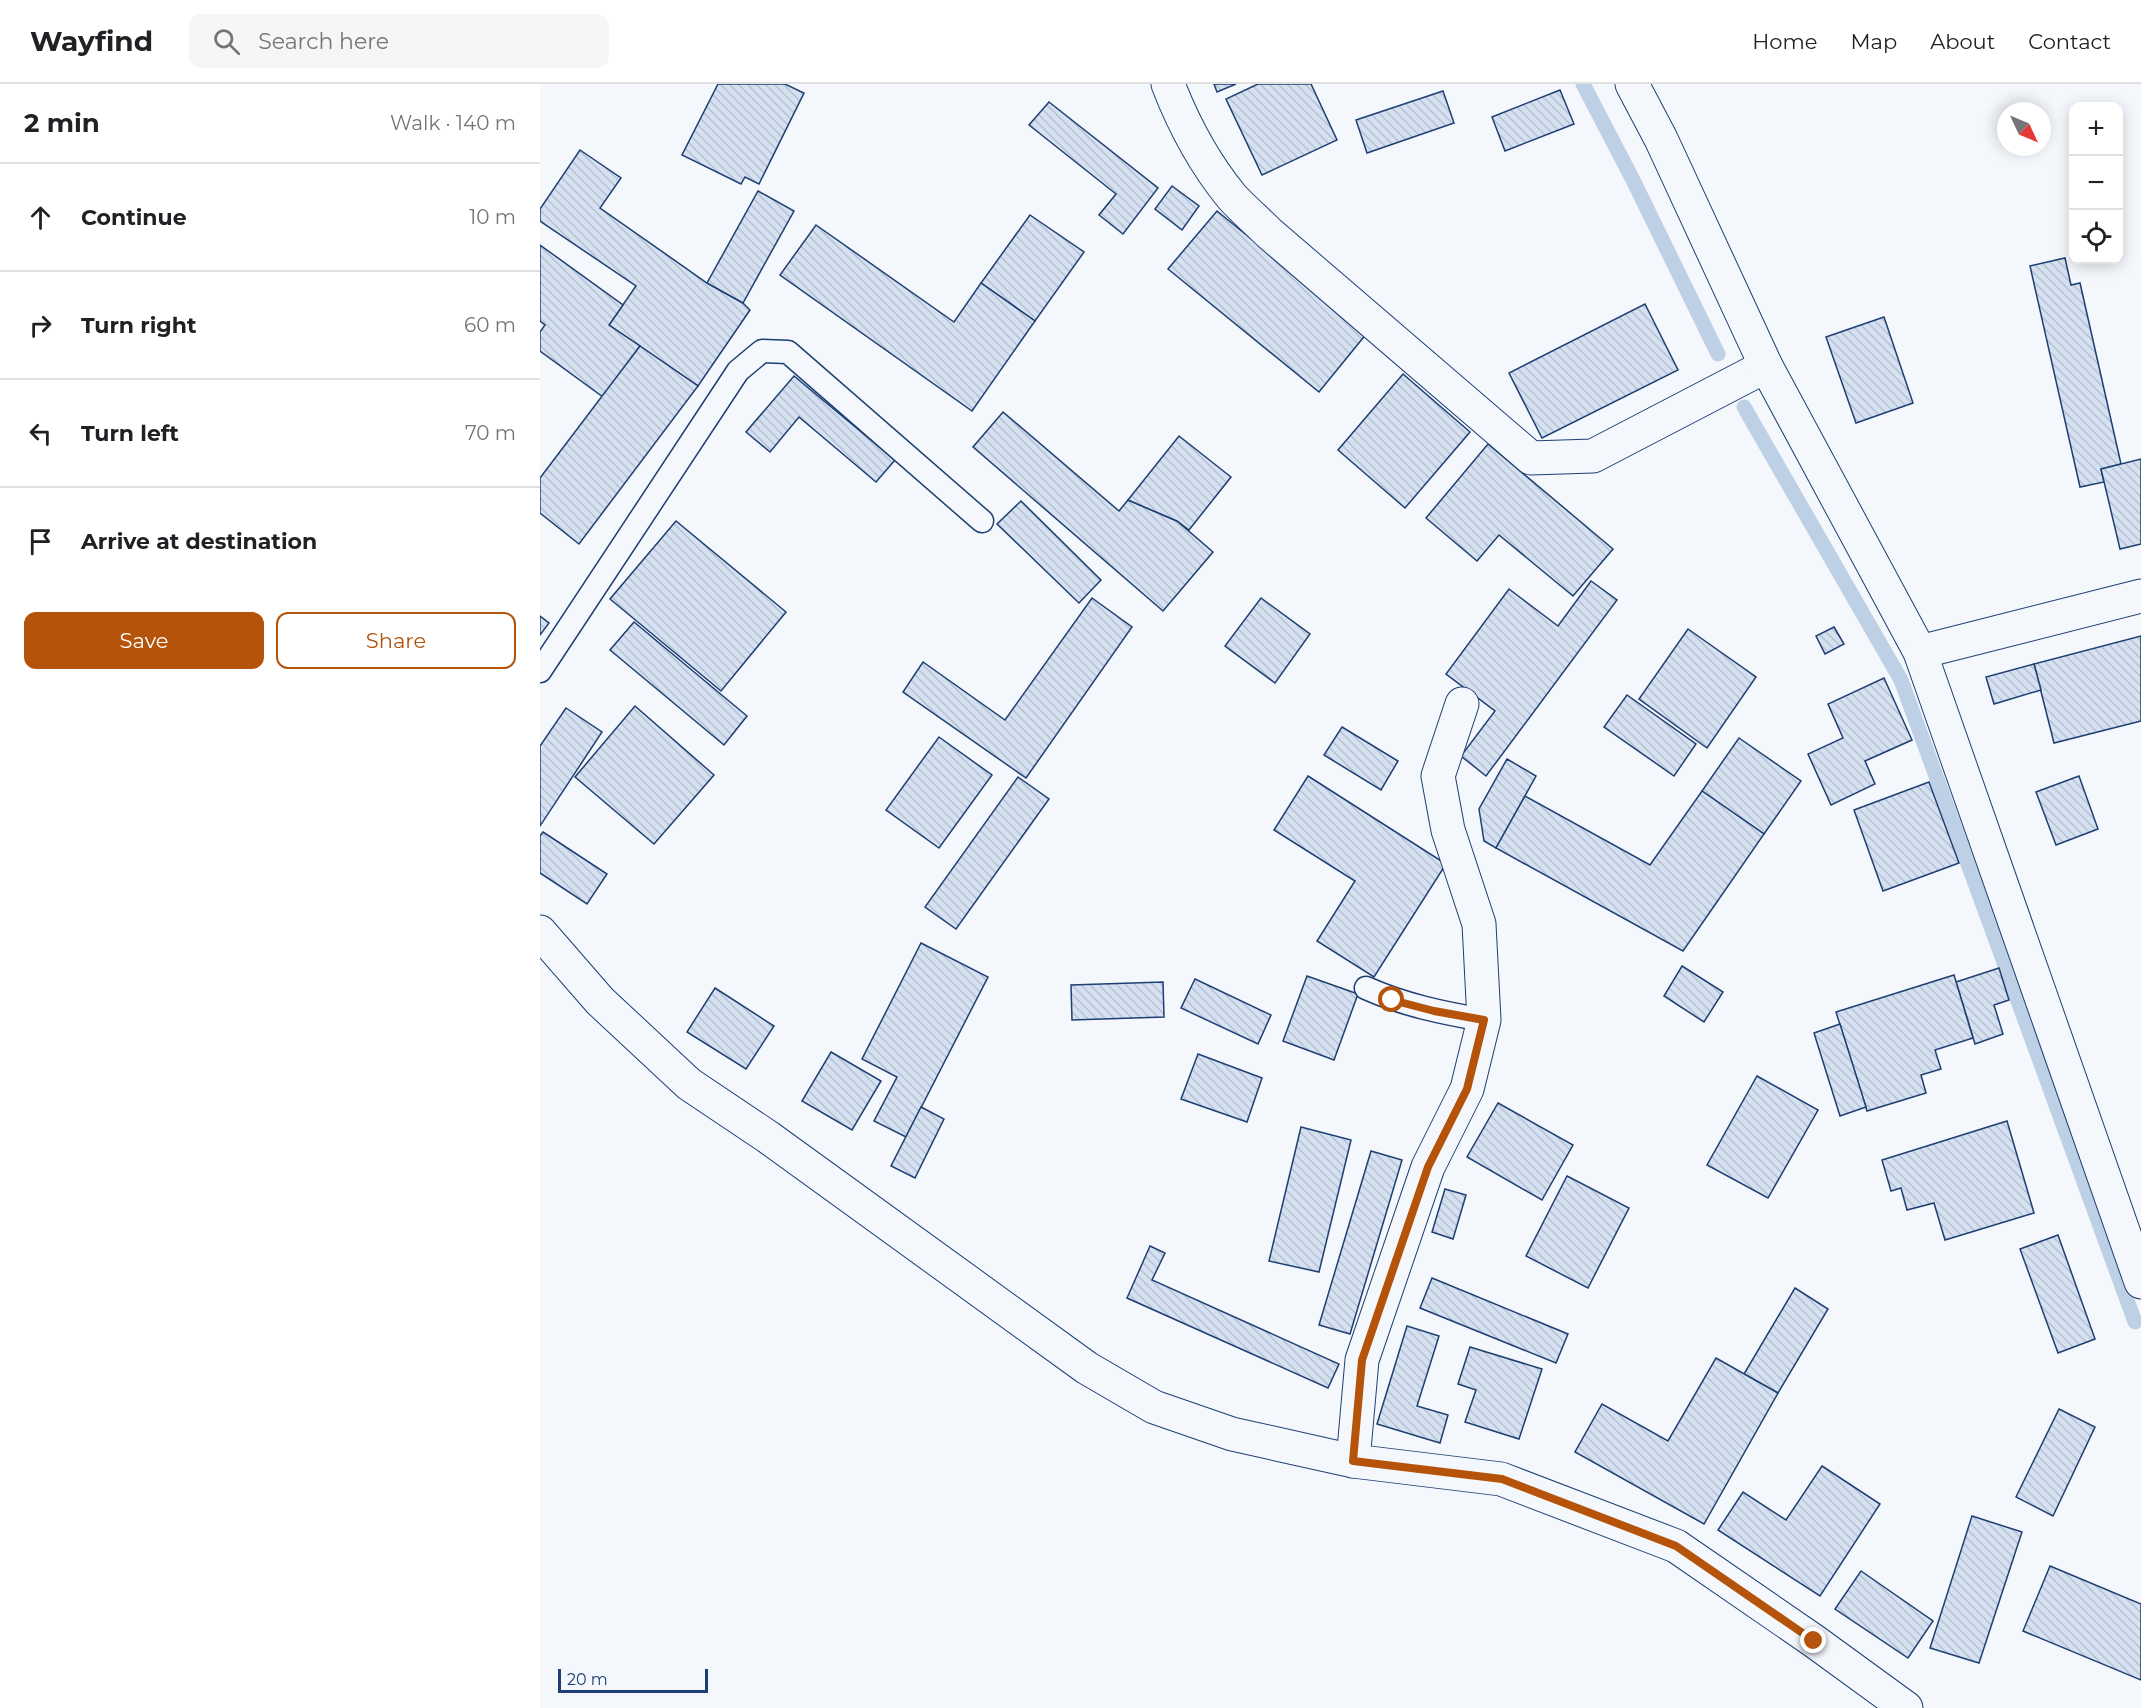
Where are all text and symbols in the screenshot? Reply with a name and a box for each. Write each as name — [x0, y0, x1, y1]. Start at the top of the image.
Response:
search box — [189, 14, 609, 68]
text: Wayfind — [30, 24, 153, 58]
icon: search — [210, 25, 243, 58]
text: Search here — [258, 28, 389, 55]
text: Home — [1752, 29, 1817, 54]
text: Map — [1850, 29, 1897, 54]
text: About — [1930, 29, 1995, 54]
text: Contact — [2028, 29, 2111, 54]
north arrow — [1997, 102, 2051, 156]
map controls — [2069, 102, 2123, 264]
button: + — [2069, 102, 2123, 156]
text: 2 min — [24, 107, 100, 139]
text: Walk · 140 m — [390, 111, 516, 135]
button: − — [2069, 156, 2123, 210]
icon: ahead — [24, 201, 57, 234]
text: Continue — [81, 204, 187, 231]
text: 10 m — [469, 205, 516, 229]
button: locate — [2069, 210, 2123, 264]
icon: right — [24, 309, 57, 342]
text: Turn right — [81, 312, 196, 339]
text: 60 m — [464, 313, 516, 337]
icon: left — [24, 417, 57, 450]
text: Turn left — [81, 420, 179, 447]
text: 70 m — [465, 421, 516, 445]
icon: arrive — [24, 525, 57, 558]
text: Arrive at destination — [81, 528, 317, 555]
button: Save — [24, 612, 264, 669]
button: Share — [276, 612, 516, 669]
route start — [1378, 986, 1404, 1012]
route end — [1800, 1627, 1826, 1653]
scale bar — [558, 1666, 708, 1694]
text: 20 m — [567, 1670, 608, 1689]

